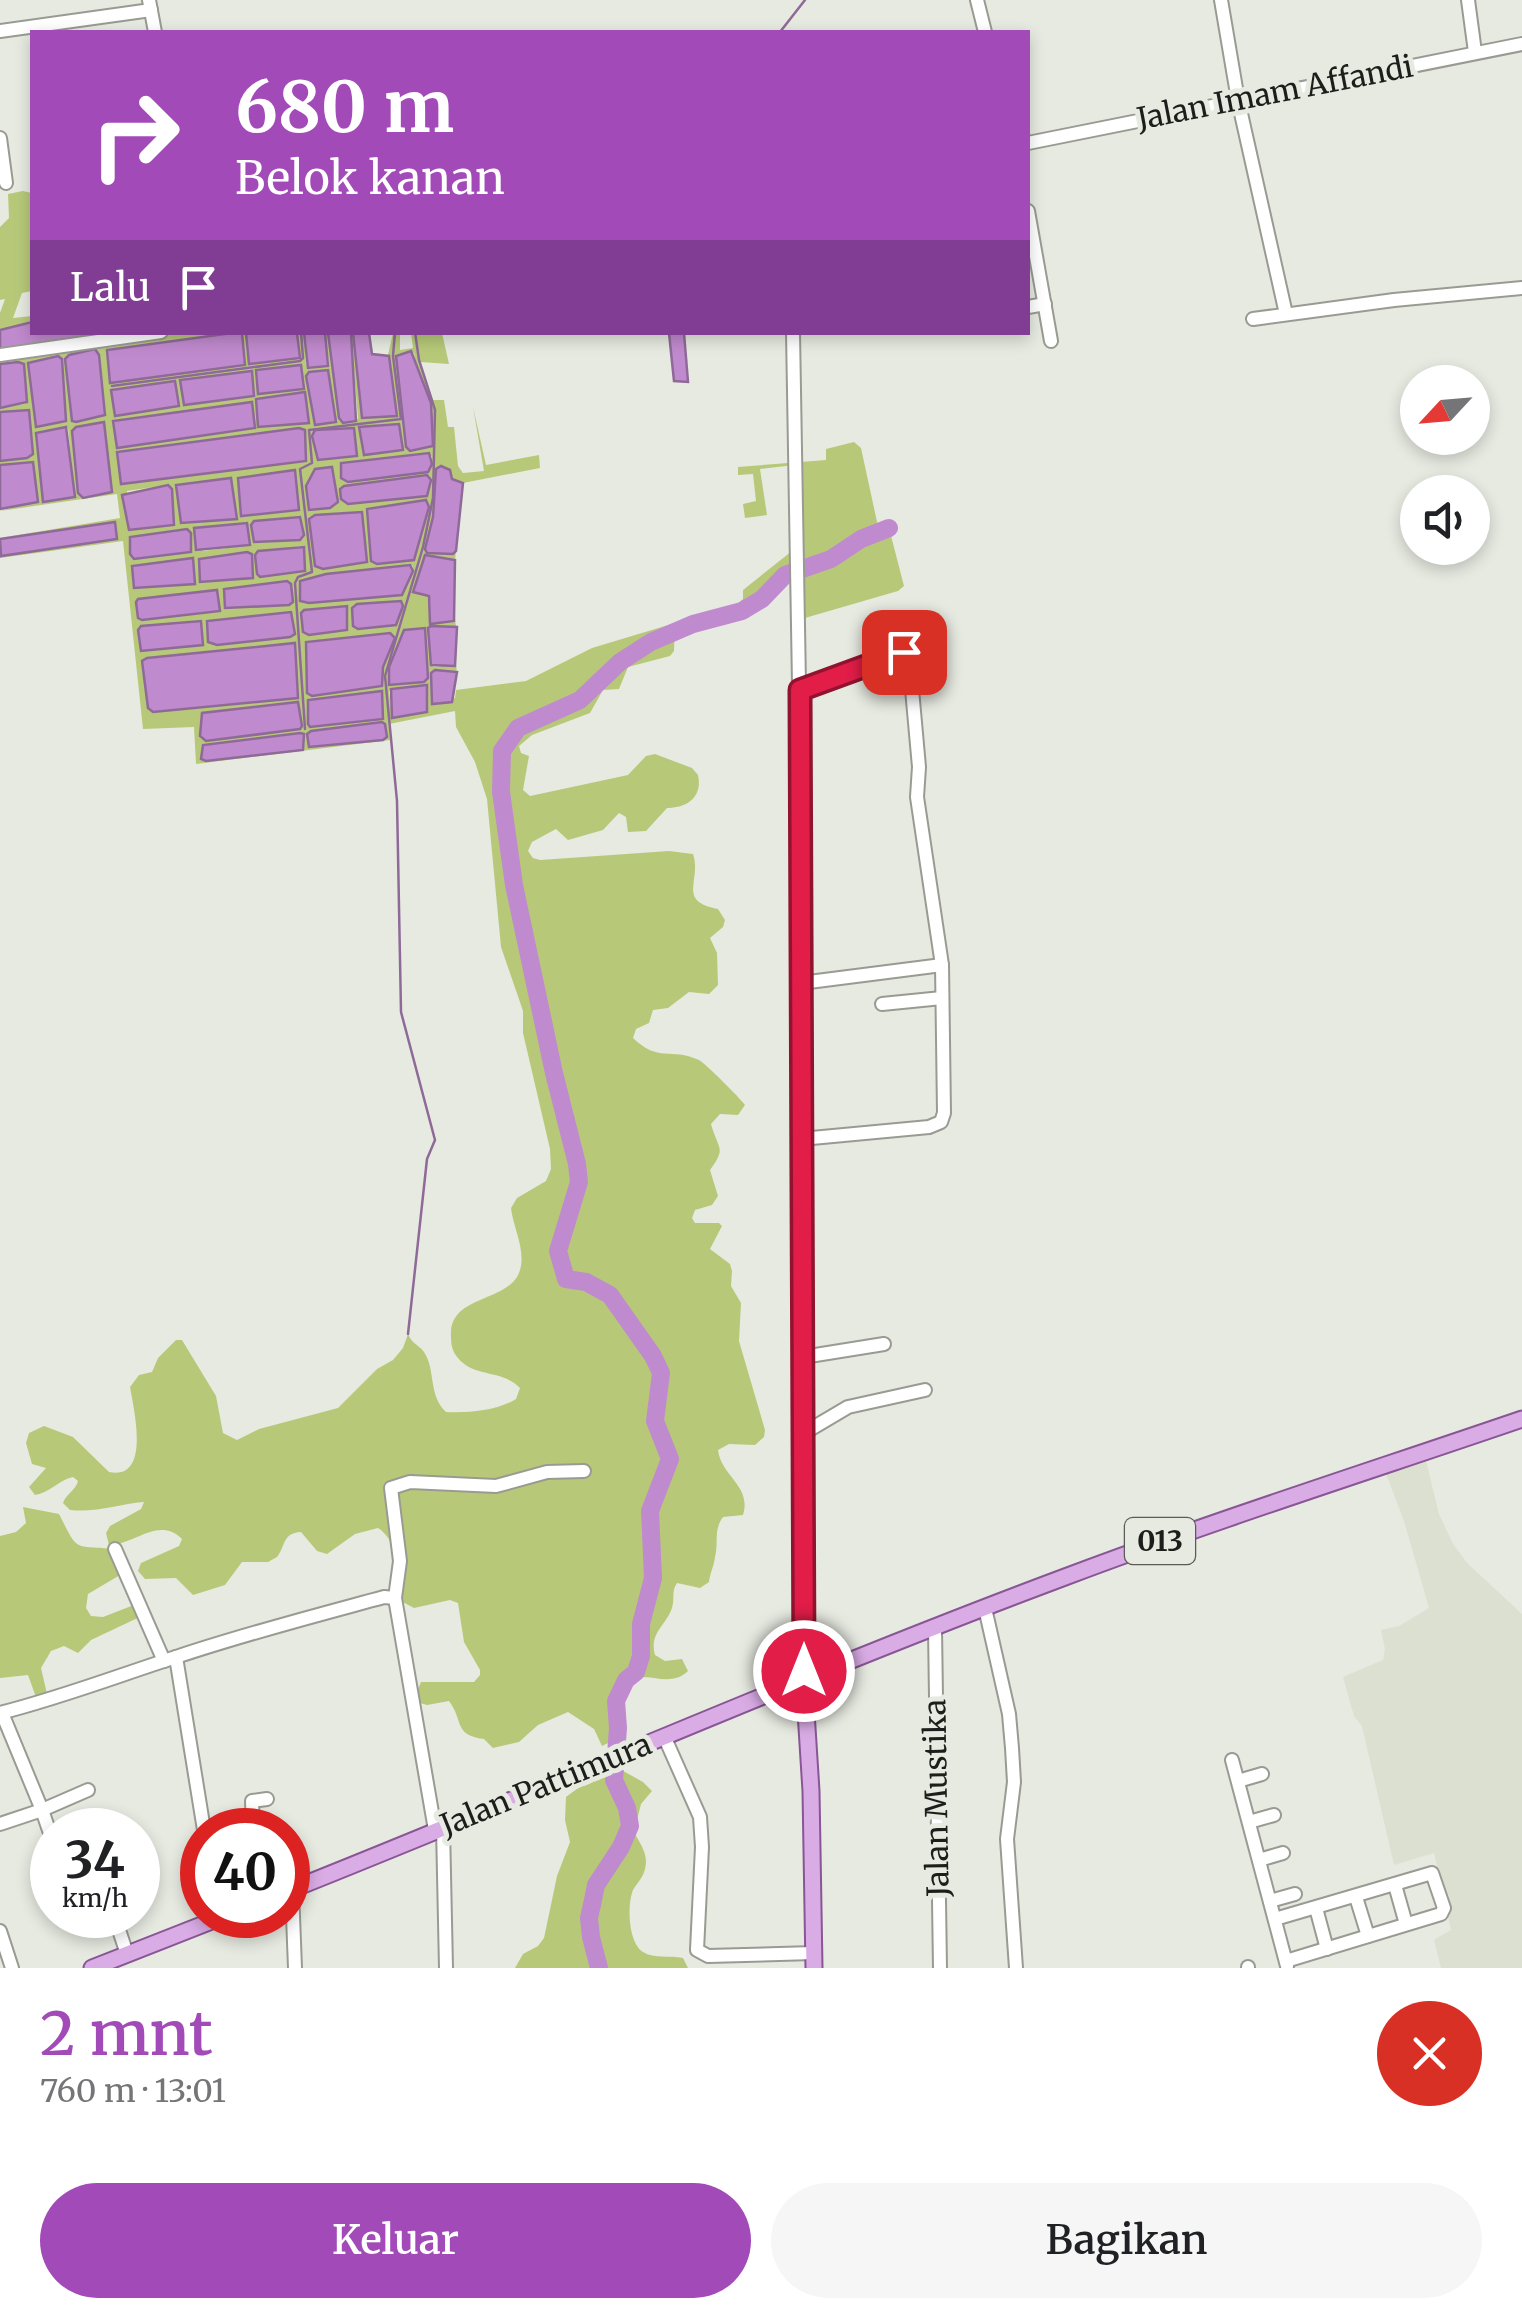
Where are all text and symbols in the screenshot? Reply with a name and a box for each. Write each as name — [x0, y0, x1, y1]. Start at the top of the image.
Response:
street label: Jalan Imam Affandi — [1132, 47, 1416, 138]
text: 680 m — [235, 63, 454, 151]
icon: right — [70, 70, 200, 200]
text: Belok kanan — [235, 150, 505, 206]
icon: arrive — [171, 260, 226, 315]
text: Lalu — [70, 264, 151, 311]
north arrow — [1400, 365, 1490, 455]
map controls — [1400, 365, 1490, 565]
button: sound — [1400, 475, 1490, 565]
pin — [862, 610, 947, 695]
icon: arrive — [877, 625, 932, 680]
road number: 013 — [1125, 1518, 1195, 1564]
position arrow — [752, 1619, 856, 1723]
street label: Jalan Mustika — [915, 1699, 957, 1898]
street label: Jalan Pattimura — [434, 1724, 657, 1844]
speed limit sign: 40 — [180, 1808, 310, 1938]
text: 34 — [65, 1829, 125, 1892]
text: km/h — [62, 1882, 128, 1914]
text: 2 mnt — [40, 1996, 213, 2071]
button: close — [1377, 2001, 1482, 2106]
text: 760 m · 13:01 — [40, 2071, 226, 2111]
button: Keluar — [40, 2183, 751, 2298]
button: Bagikan — [771, 2183, 1482, 2298]

